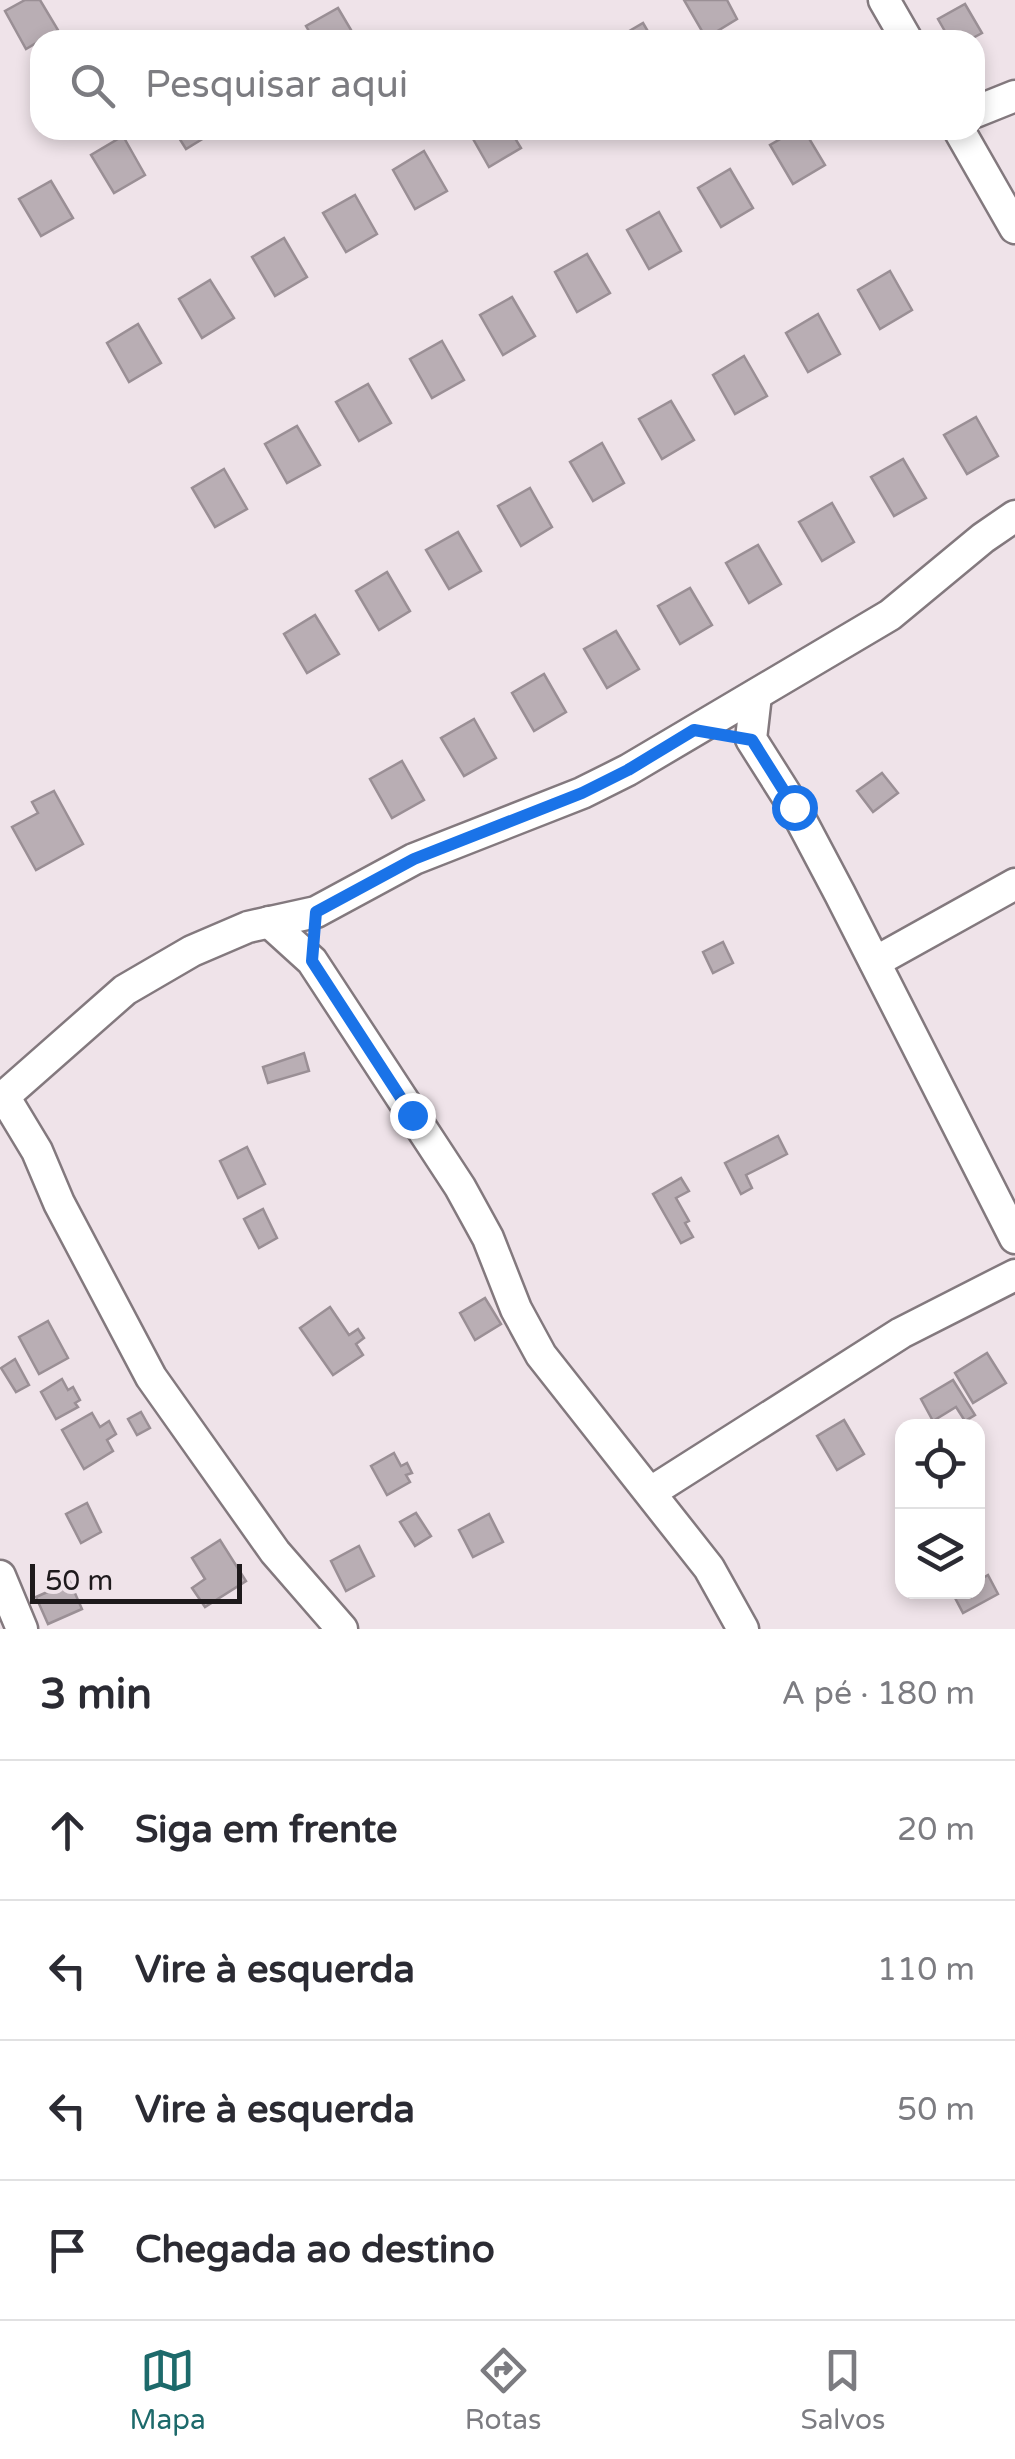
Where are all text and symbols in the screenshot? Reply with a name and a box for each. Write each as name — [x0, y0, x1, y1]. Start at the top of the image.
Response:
search box — [30, 30, 985, 140]
icon: search — [65, 58, 120, 113]
text: Pesquisar aqui — [145, 62, 408, 108]
route start — [772, 785, 818, 831]
route end — [390, 1093, 436, 1139]
map controls — [895, 1419, 985, 1599]
button: locate — [895, 1419, 985, 1509]
button: layers — [895, 1509, 985, 1599]
scale bar — [30, 1559, 242, 1604]
text: 50 m — [45, 1564, 113, 1598]
text: 3 min — [40, 1669, 152, 1720]
text: A pé · 180 m — [782, 1675, 975, 1713]
icon: ahead — [40, 1803, 95, 1858]
text: Siga em frente — [135, 1807, 397, 1853]
text: 20 m — [897, 1811, 975, 1849]
icon: left — [40, 1943, 95, 1998]
text: Vire à esquerda — [135, 1947, 415, 1993]
text: 110 m — [877, 1951, 975, 1989]
icon: left — [40, 2083, 95, 2138]
text: Vire à esquerda — [135, 2087, 415, 2133]
text: 50 m — [897, 2091, 975, 2129]
icon: arrive — [40, 2223, 95, 2278]
text: Chegada ao destino — [135, 2227, 495, 2273]
tab: Mapa — [129, 2343, 206, 2437]
tab: Rotas — [465, 2343, 541, 2437]
tab: Salvos — [800, 2343, 885, 2437]

